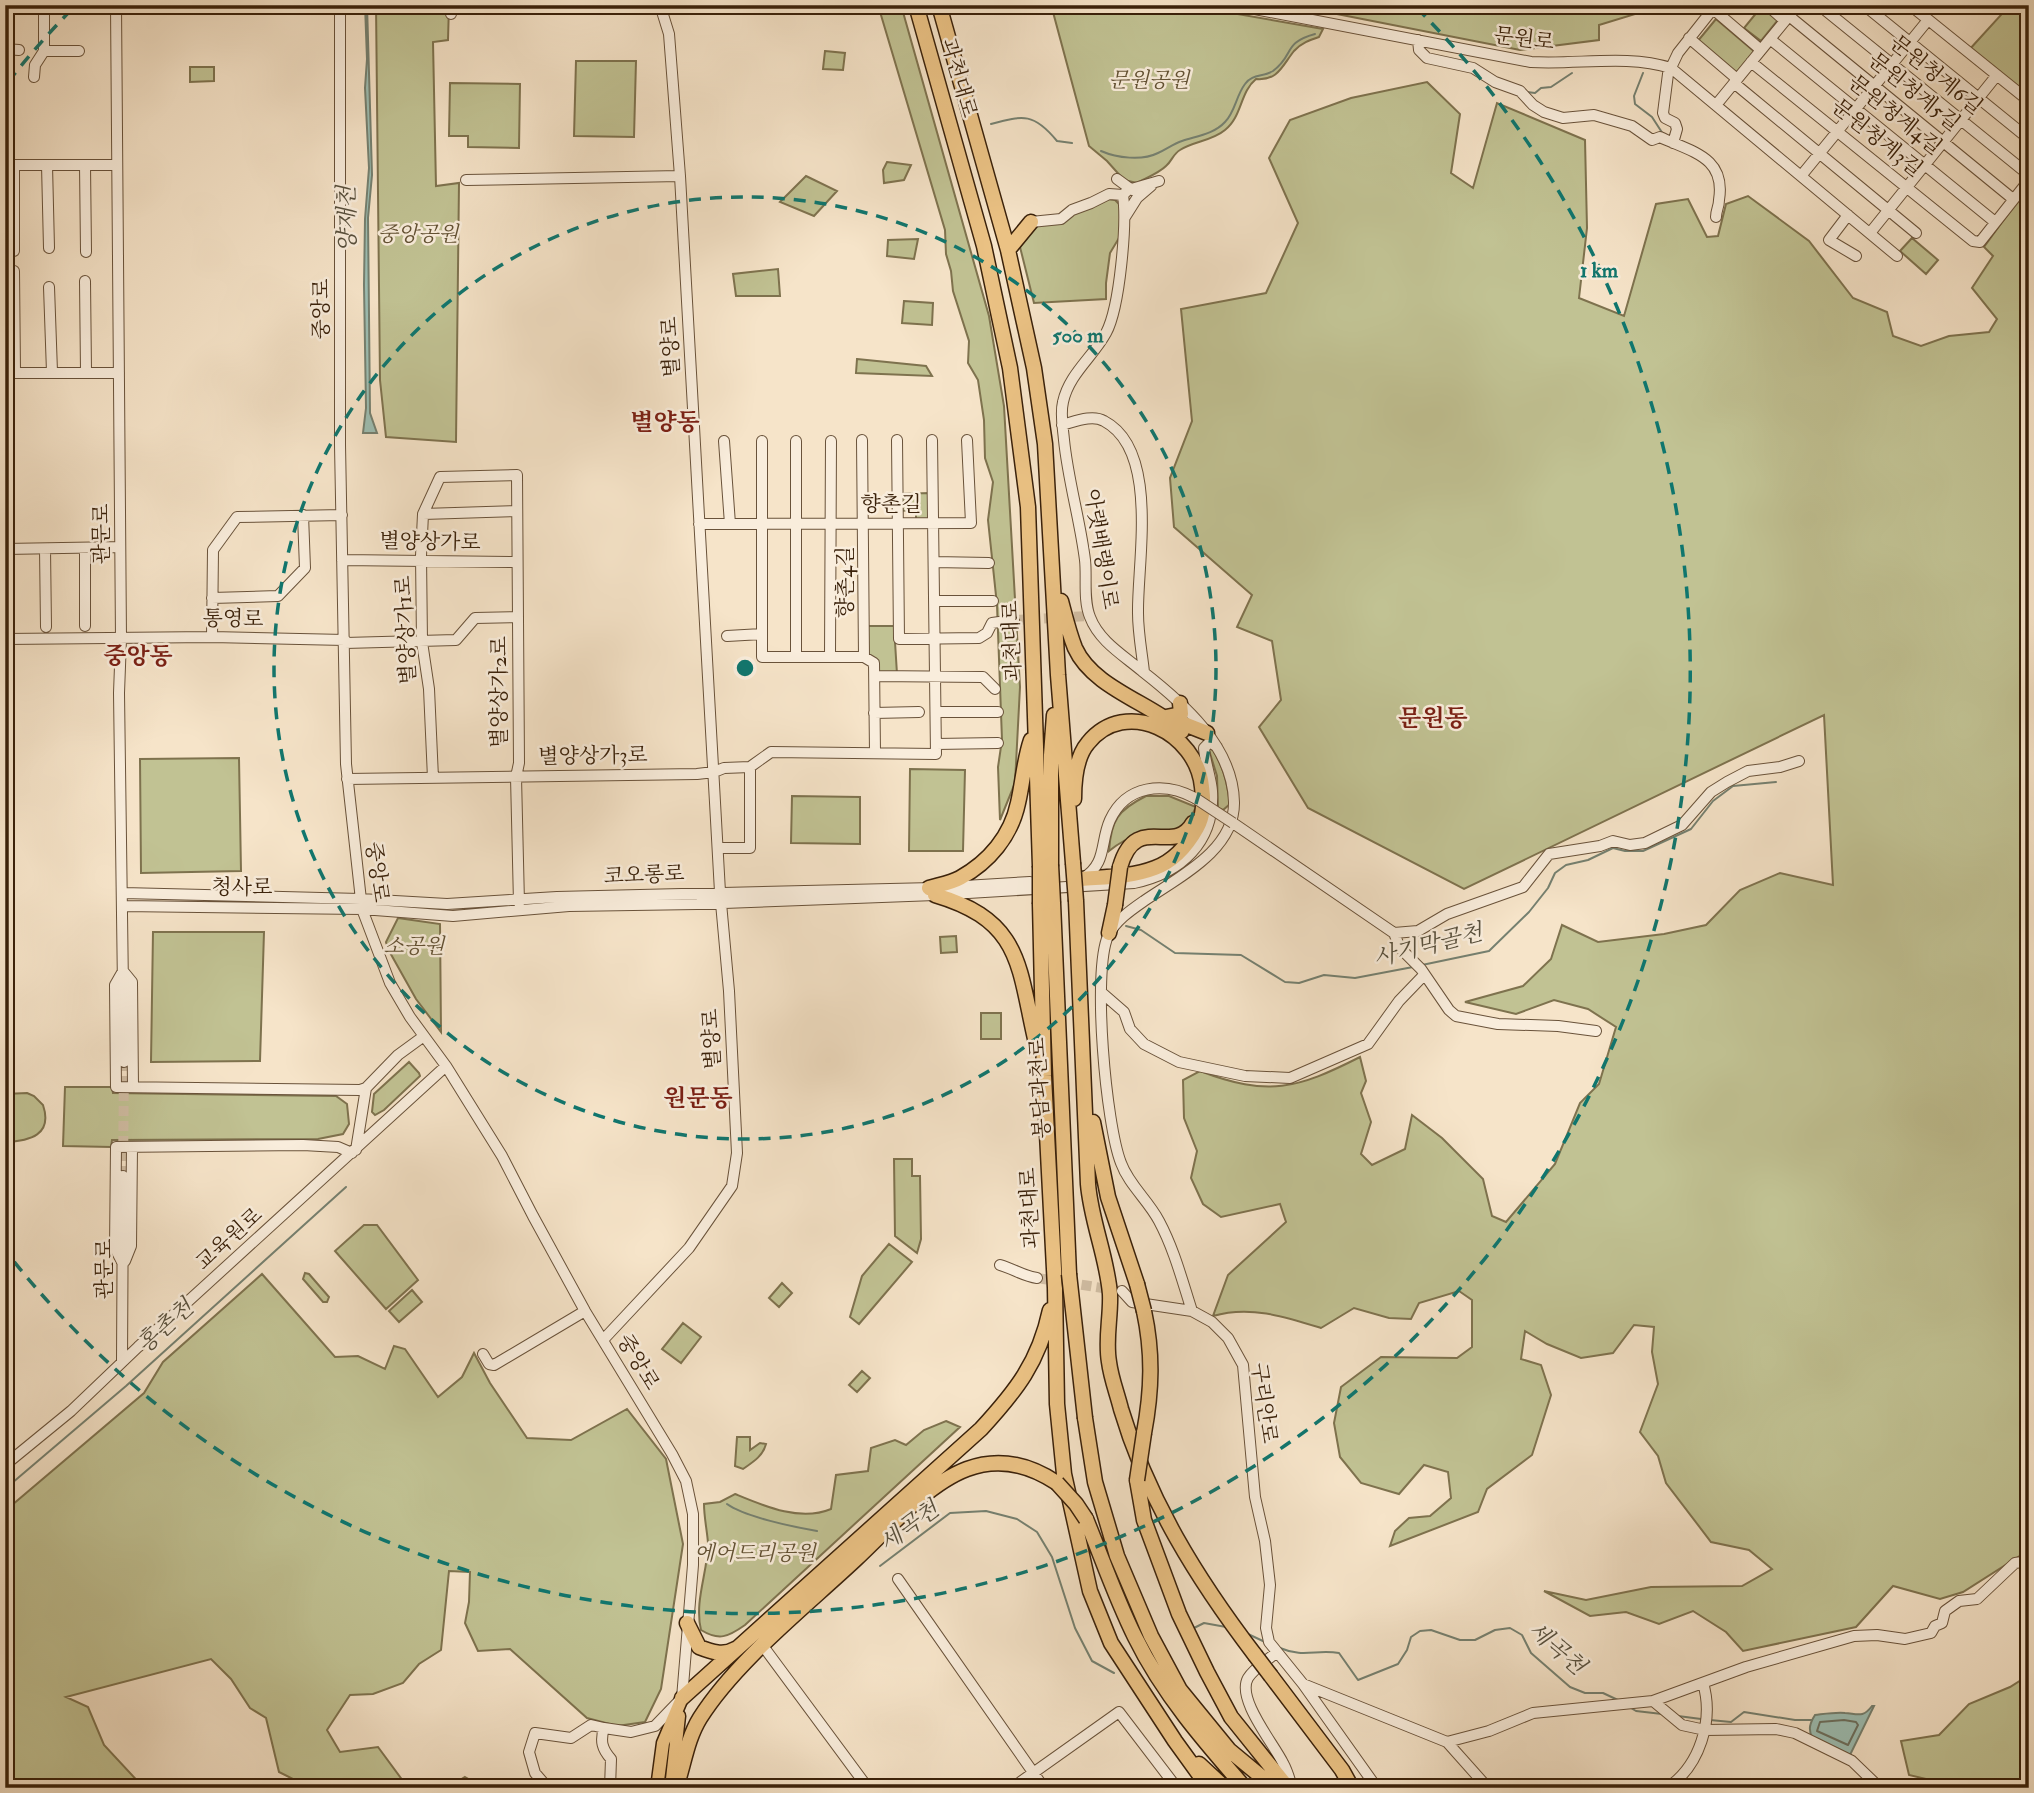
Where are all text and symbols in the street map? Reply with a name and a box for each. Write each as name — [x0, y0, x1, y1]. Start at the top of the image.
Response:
street label: 문원로 — [1492, 22, 1556, 56]
street label: 문원청계6길 — [1884, 29, 1988, 121]
street label: 과천대로 — [935, 35, 983, 121]
street label: 문원청계5길 — [1863, 47, 1965, 137]
park label: 문원공원 — [1108, 67, 1191, 94]
street label: 문원청계4길 — [1843, 69, 1947, 161]
street label: 문원청계3길 — [1826, 93, 1928, 183]
water label: 양재천 — [332, 184, 362, 253]
park label: 중앙공원 — [377, 221, 460, 248]
text: 1 km — [1580, 257, 1619, 284]
street label: 중앙로 — [308, 279, 335, 339]
street label: 별양로 — [656, 316, 686, 378]
text: 500 m — [1052, 322, 1104, 349]
district label: 별양동 — [630, 407, 700, 438]
street label: 아랫배랭이로 — [1078, 487, 1124, 611]
street label: 향촌길 — [861, 491, 921, 518]
street label: 관문로 — [88, 504, 115, 564]
street label: 별양상가로 — [379, 528, 481, 556]
street label: 향촌4길 — [832, 546, 859, 618]
street label: 별양상가1로 — [390, 575, 422, 685]
street label: 과천대로 — [997, 600, 1027, 682]
street label: 통영로 — [202, 605, 264, 633]
street label: 별양상가2로 — [486, 636, 513, 748]
district label: 중앙동 — [103, 641, 173, 672]
centre of rings — [733, 656, 757, 680]
district label: 문원동 — [1398, 703, 1468, 734]
street label: 별양상가3로 — [538, 742, 648, 770]
street label: 중앙로 — [359, 840, 395, 904]
street label: 코오롱로 — [603, 860, 685, 890]
street label: 청사로 — [212, 874, 272, 901]
water label: 사기막골천 — [1371, 917, 1487, 973]
park label: 소공원 — [384, 933, 446, 960]
street label: 별양로 — [697, 1008, 727, 1070]
street label: 봉담과천로 — [1024, 1037, 1056, 1139]
district label: 원문동 — [663, 1083, 733, 1114]
street label: 과천대로 — [1014, 1167, 1046, 1249]
street label: 교육원로 — [190, 1202, 268, 1276]
street label: 관문로 — [91, 1239, 118, 1299]
water label: 홍촌천 — [131, 1292, 201, 1359]
street label: 중앙로 — [611, 1329, 665, 1395]
street label: 구리안로 — [1245, 1361, 1283, 1445]
water label: 세곡천 — [874, 1494, 946, 1557]
park label: 에어드리공원 — [694, 1540, 818, 1567]
water label: 세곡천 — [1522, 1615, 1593, 1682]

